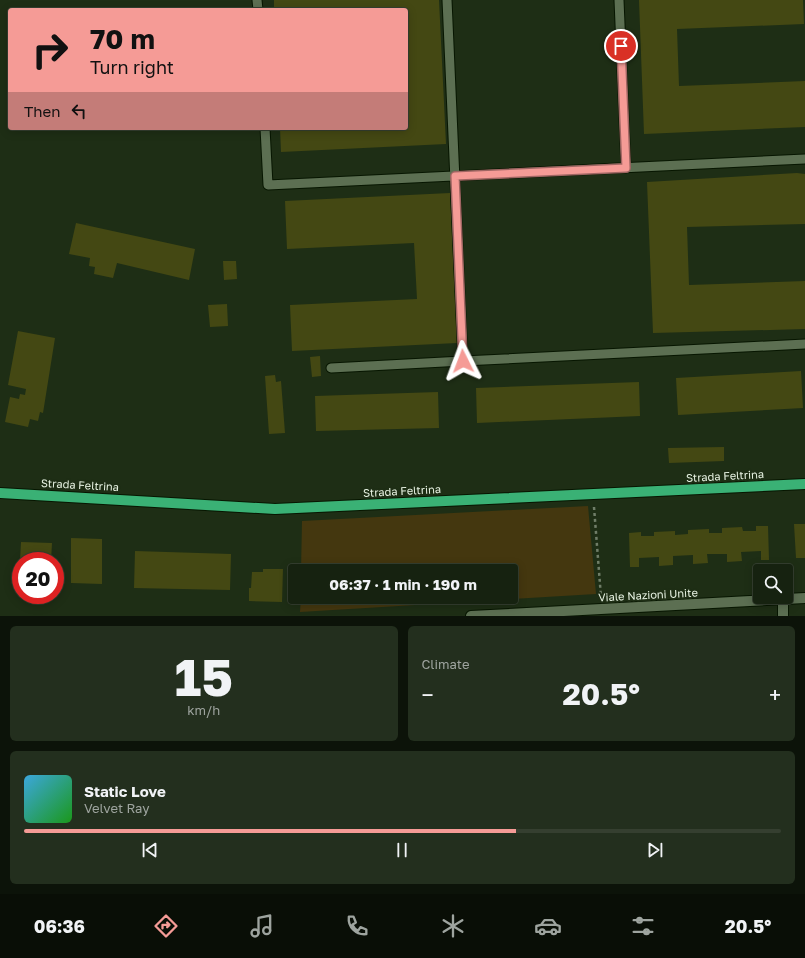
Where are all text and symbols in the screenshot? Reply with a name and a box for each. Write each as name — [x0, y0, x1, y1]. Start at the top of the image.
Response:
text: 70 m — [90, 22, 155, 55]
icon: right — [24, 24, 76, 76]
pin — [604, 29, 638, 63]
icon: arrive — [610, 35, 632, 57]
text: Turn right — [90, 56, 174, 78]
icon: left — [68, 100, 90, 122]
text: Then — [24, 102, 60, 120]
position arrow — [442, 340, 484, 382]
street label: Strada Feltrina — [686, 467, 764, 484]
street label: Strada Feltrina — [41, 476, 119, 493]
street label: Strada Feltrina — [363, 482, 441, 499]
speed limit sign: 20 — [12, 552, 64, 604]
map controls — [753, 564, 793, 604]
button: search — [753, 564, 793, 604]
text: 06:37 · 1 min · 190 m — [329, 575, 477, 593]
street label: Viale Nazioni Unite — [598, 585, 698, 604]
text: 15 — [174, 645, 233, 707]
text: Climate — [422, 656, 469, 672]
text: 20.5° — [563, 676, 640, 712]
text: − — [422, 681, 434, 708]
text: + — [769, 681, 781, 708]
text: km/h — [187, 702, 220, 718]
text: Static Love — [84, 782, 166, 800]
text: Velvet Ray — [84, 800, 149, 816]
icon: previous — [139, 839, 161, 861]
icon: pause — [391, 839, 413, 861]
icon: next — [644, 839, 666, 861]
icon: directions — [152, 912, 180, 940]
icon: music — [248, 912, 276, 940]
icon: phone — [343, 912, 371, 940]
icon: climate — [439, 912, 467, 940]
icon: car — [534, 912, 562, 940]
icon: filters — [629, 912, 657, 940]
text: 06:36 — [34, 915, 85, 937]
text: 20.5° — [725, 915, 771, 937]

